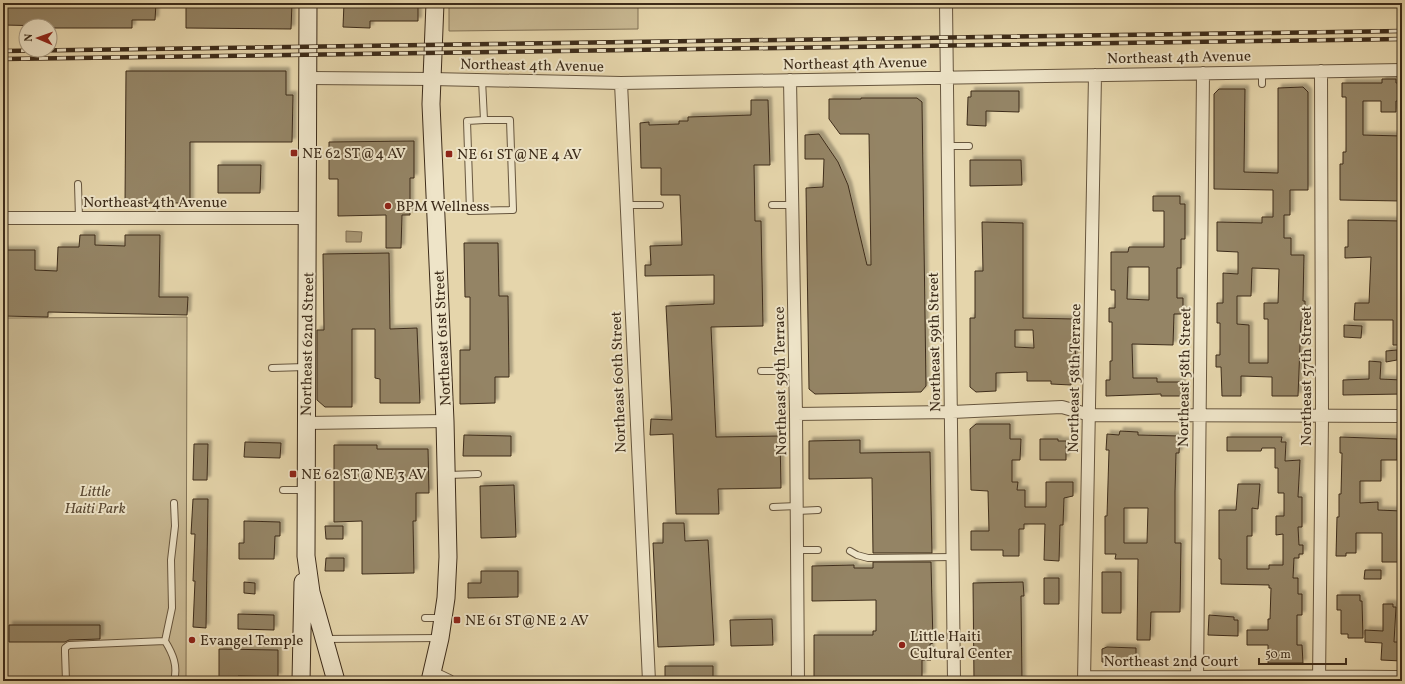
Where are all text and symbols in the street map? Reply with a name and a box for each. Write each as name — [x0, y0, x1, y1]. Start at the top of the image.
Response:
north arrow — [18, 18, 58, 58]
text: N — [22, 33, 37, 42]
street label: Northeast 4th Avenue — [1107, 47, 1251, 70]
street label: Northeast 4th Avenue — [783, 53, 927, 76]
street label: Northeast 4th Avenue — [460, 55, 604, 78]
place label: NE 62 ST@4 AV — [302, 144, 406, 165]
place label: NE 61 ST@NE 4 AV — [457, 145, 582, 166]
marker: NE 62 ST@4 AV — [289, 148, 299, 158]
marker: NE 61 ST@NE 4 AV — [444, 149, 454, 159]
street label: Northeast 4th Avenue — [83, 193, 227, 214]
place label: BPM Wellness — [396, 197, 489, 218]
marker: BPM Wellness — [383, 201, 393, 211]
street label: Northeast 61st Street — [429, 269, 458, 407]
street label: Northeast 62nd Street — [297, 272, 320, 416]
street label: Northeast 59th Street — [924, 272, 947, 412]
street label: Northeast 58th Terrace — [1064, 303, 1087, 453]
street label: Northeast 59th Terrace — [770, 306, 793, 456]
street label: Northeast 57th Street — [1297, 306, 1318, 446]
street label: Northeast 58th Street — [1174, 307, 1197, 447]
street label: Northeast 60th Street — [607, 311, 632, 453]
place label: NE 62 ST@NE 3 AV — [301, 465, 427, 486]
marker: NE 62 ST@NE 3 AV — [288, 469, 298, 479]
park label: Little Haiti Park — [64, 482, 126, 520]
place label: NE 61 ST@NE 2 AV — [465, 611, 589, 632]
marker: NE 61 ST@NE 2 AV — [452, 615, 462, 625]
place label: Little Haiti Cultural Center — [910, 627, 1012, 665]
place label: Evangel Temple — [200, 631, 303, 652]
marker: Evangel Temple — [187, 635, 197, 645]
marker: Little Haiti Cultural Center — [897, 640, 907, 650]
scale bar — [1259, 640, 1346, 666]
text: 50 m — [1265, 647, 1291, 663]
street label: Northeast 2nd Court — [1103, 652, 1239, 673]

